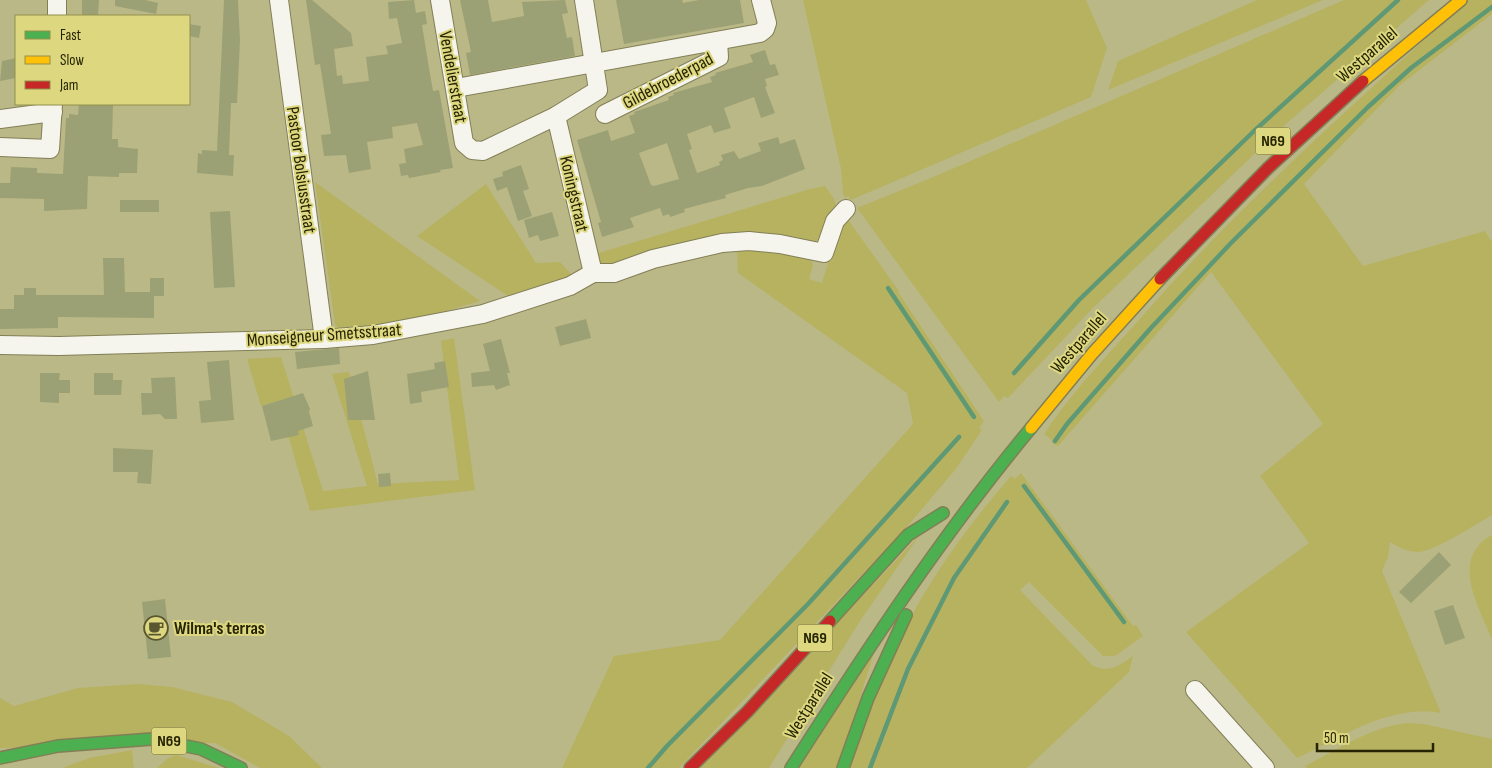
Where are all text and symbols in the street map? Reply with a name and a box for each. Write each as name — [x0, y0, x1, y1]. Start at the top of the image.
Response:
legend — [15, 15, 190, 105]
street label: Westparallel — [1332, 23, 1402, 87]
text: Fast — [60, 26, 82, 45]
street label: Vendelierstraat — [435, 30, 471, 125]
street label: Gildebroederpad — [619, 48, 717, 114]
text: Slow — [60, 51, 84, 70]
text: Jam — [59, 76, 78, 95]
street label: Pastoor Bolsiusstraat — [282, 105, 320, 235]
road number: N69 — [1256, 128, 1290, 154]
street label: Koningstraat — [555, 154, 593, 235]
street label: Westparallel — [1047, 308, 1111, 378]
street label: Monseigneur Smetsstraat — [246, 319, 402, 351]
cafe icon: Wilma's terras — [143, 615, 169, 641]
place label: Wilma's terras — [174, 618, 265, 639]
road number: N69 — [798, 624, 832, 651]
street label: Westparallel — [780, 669, 838, 743]
scale bar — [1317, 720, 1433, 752]
road number: N69 — [152, 728, 186, 754]
text: 50 m — [1324, 729, 1349, 748]

